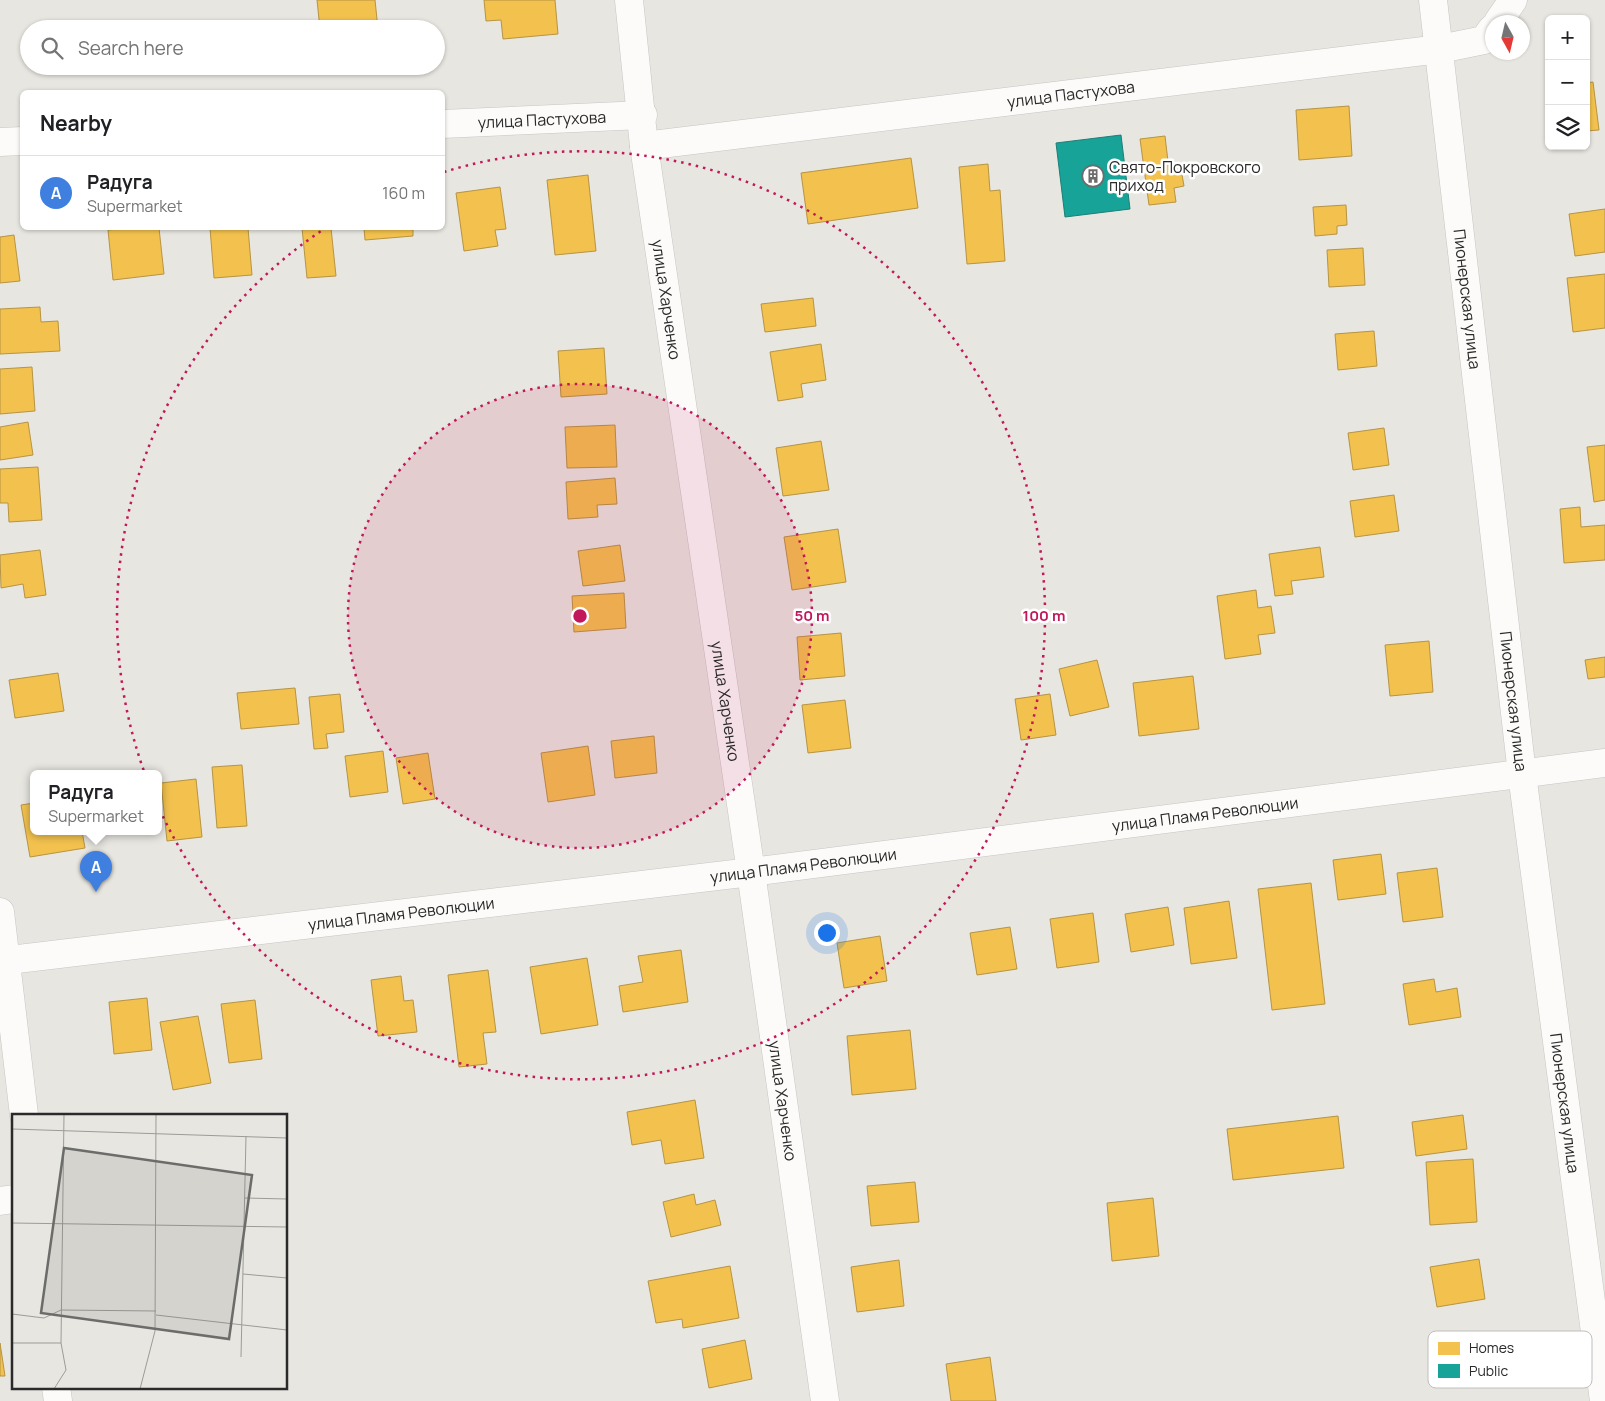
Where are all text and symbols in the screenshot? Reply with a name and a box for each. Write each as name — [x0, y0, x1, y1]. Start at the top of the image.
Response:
north arrow — [1485, 15, 1530, 60]
map controls — [1545, 15, 1590, 150]
button: + — [1545, 15, 1590, 60]
search box — [20, 20, 445, 75]
icon: search — [38, 34, 66, 62]
text: Search here — [78, 35, 184, 61]
button: − — [1545, 60, 1590, 105]
street label: улица Пастухова — [1006, 75, 1136, 113]
button: layers — [1545, 105, 1590, 150]
street label: улица Пастухова — [477, 106, 607, 133]
text: Nearby — [40, 109, 112, 137]
place label: Свято-Покровского приход — [1109, 156, 1261, 196]
building icon: Свято-Покровского приход — [1081, 164, 1105, 188]
text: Радуга — [87, 169, 153, 195]
text: A — [51, 182, 61, 204]
text: 160 m — [382, 182, 425, 204]
text: Supermarket — [87, 195, 183, 217]
street label: Пионерская улица — [1448, 228, 1486, 370]
street label: улица Харченко — [647, 238, 686, 361]
text: 50 m — [794, 605, 830, 626]
text: 100 m — [1023, 605, 1065, 626]
centre of rings — [571, 607, 589, 625]
street label: Пионерская улица — [1495, 630, 1533, 773]
street label: улица Харченко — [706, 640, 746, 763]
popup — [30, 770, 162, 835]
text: Радуга — [48, 779, 114, 805]
street label: улица Пламя Революции — [1111, 791, 1300, 837]
text: Supermarket — [48, 805, 144, 827]
street label: улица Пламя Революции — [709, 843, 898, 888]
pin: A — [80, 851, 112, 892]
street label: улица Пламя Революции — [307, 891, 496, 935]
your location — [814, 920, 840, 946]
street label: Пионерская улица — [1545, 1032, 1585, 1174]
street label: улица Харченко — [764, 1039, 802, 1162]
inset map — [12, 1114, 288, 1388]
legend — [1428, 1331, 1592, 1388]
text: Homes — [1469, 1338, 1514, 1357]
text: Public — [1469, 1361, 1509, 1380]

